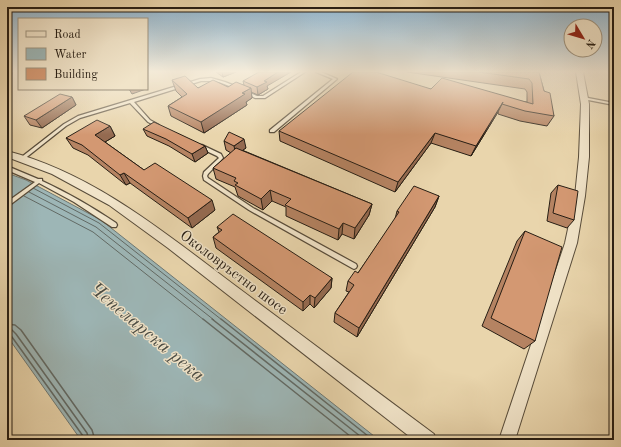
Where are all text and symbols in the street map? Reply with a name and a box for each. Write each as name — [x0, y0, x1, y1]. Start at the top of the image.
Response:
legend — [18, 18, 148, 90]
north arrow — [563, 18, 603, 58]
text: Road — [54, 29, 81, 41]
text: N — [582, 37, 597, 50]
text: Water — [54, 49, 87, 61]
text: Building — [54, 69, 98, 81]
street label: Околовръстно шосе — [177, 228, 290, 318]
water label: Чепеларска река — [85, 280, 207, 386]

